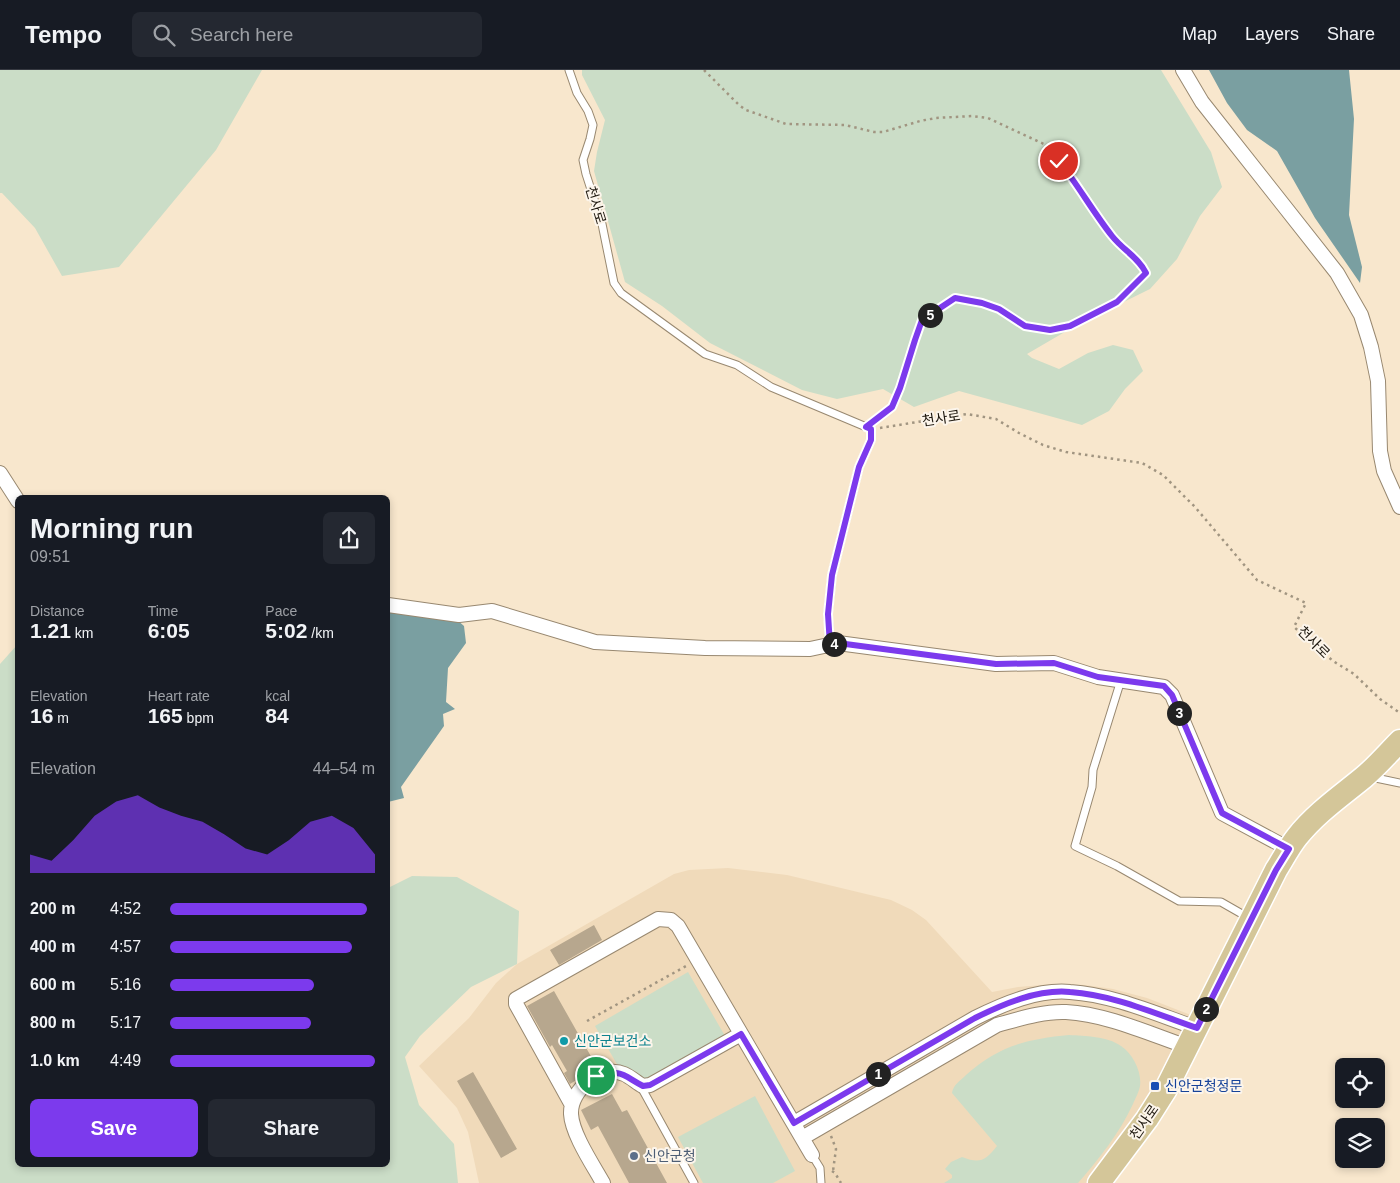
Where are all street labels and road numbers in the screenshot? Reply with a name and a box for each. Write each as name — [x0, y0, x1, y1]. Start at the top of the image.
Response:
street label: 천사로 — [583, 184, 609, 226]
street label: 천사로 — [921, 407, 961, 429]
street label: 천사로 — [1295, 623, 1333, 661]
street label: 천사로 — [1126, 1101, 1162, 1142]

